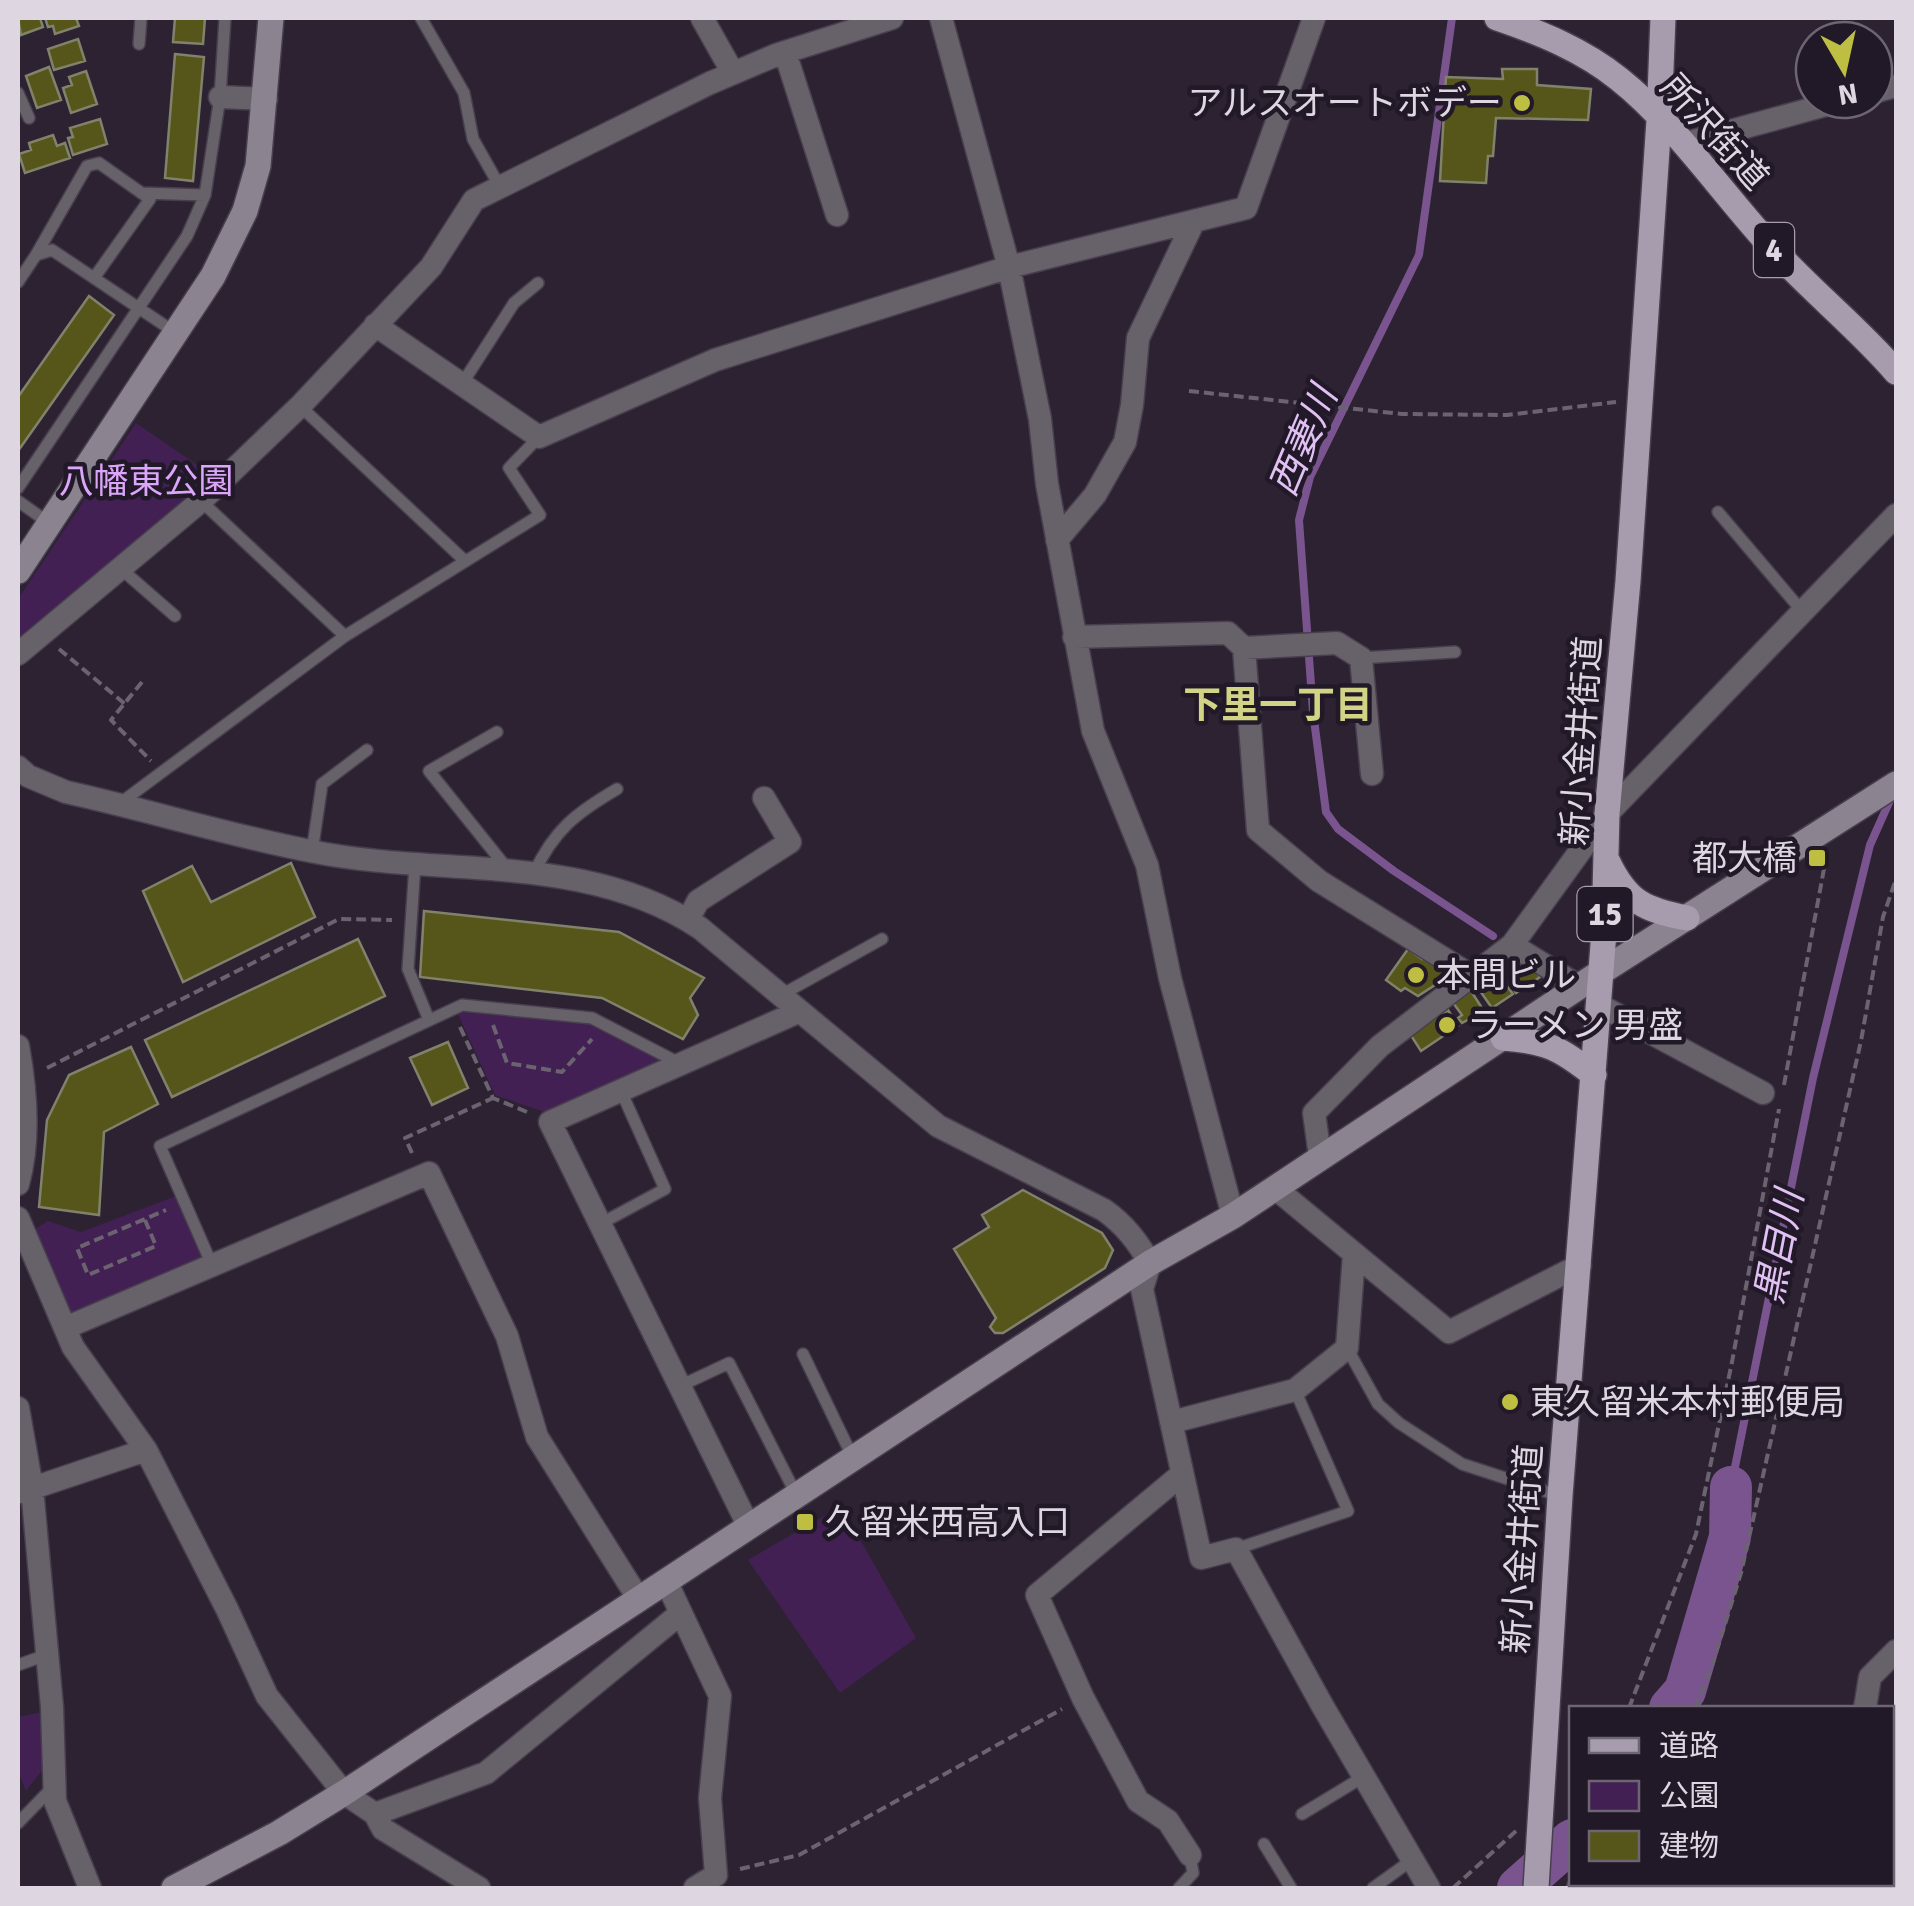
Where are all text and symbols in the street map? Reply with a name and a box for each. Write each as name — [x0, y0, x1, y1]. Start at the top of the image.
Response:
north arrow — [1794, 20, 1894, 120]
street label: 所沢街道 — [1652, 66, 1777, 199]
text: N — [1835, 75, 1860, 112]
place label: アルスオートボデー — [1187, 82, 1502, 125]
marker: アルスオートボデー — [1511, 92, 1533, 114]
road number: 4 — [1754, 223, 1794, 277]
water label: 西妻川 — [1260, 376, 1349, 503]
park label: 八幡東公園 — [58, 460, 234, 503]
street label: 新小金井街道 — [1553, 635, 1610, 847]
district label: 下里一丁目 — [1183, 682, 1373, 729]
place label: 都大橋 — [1692, 837, 1797, 880]
marker: 都大橋 — [1806, 847, 1828, 869]
road number: 15 — [1578, 887, 1632, 941]
place label: 本間ビル — [1436, 954, 1576, 997]
marker: 本間ビル — [1405, 964, 1427, 986]
place label: ラーメン 男盛 — [1467, 1004, 1683, 1047]
marker: ラーメン 男盛 — [1436, 1014, 1458, 1036]
water label: 黒目川 — [1746, 1183, 1814, 1308]
place label: 東久留米本村郵便局 — [1530, 1381, 1845, 1424]
marker: 東久留米本村郵便局 — [1499, 1391, 1521, 1413]
street label: 新小金井街道 — [1494, 1443, 1551, 1655]
place label: 久留米西高入口 — [825, 1501, 1070, 1544]
marker: 久留米西高入口 — [794, 1511, 816, 1533]
legend — [1569, 1706, 1894, 1886]
text: 道路 — [1659, 1728, 1719, 1765]
text: 公園 — [1659, 1778, 1719, 1815]
text: 建物 — [1659, 1828, 1719, 1865]

